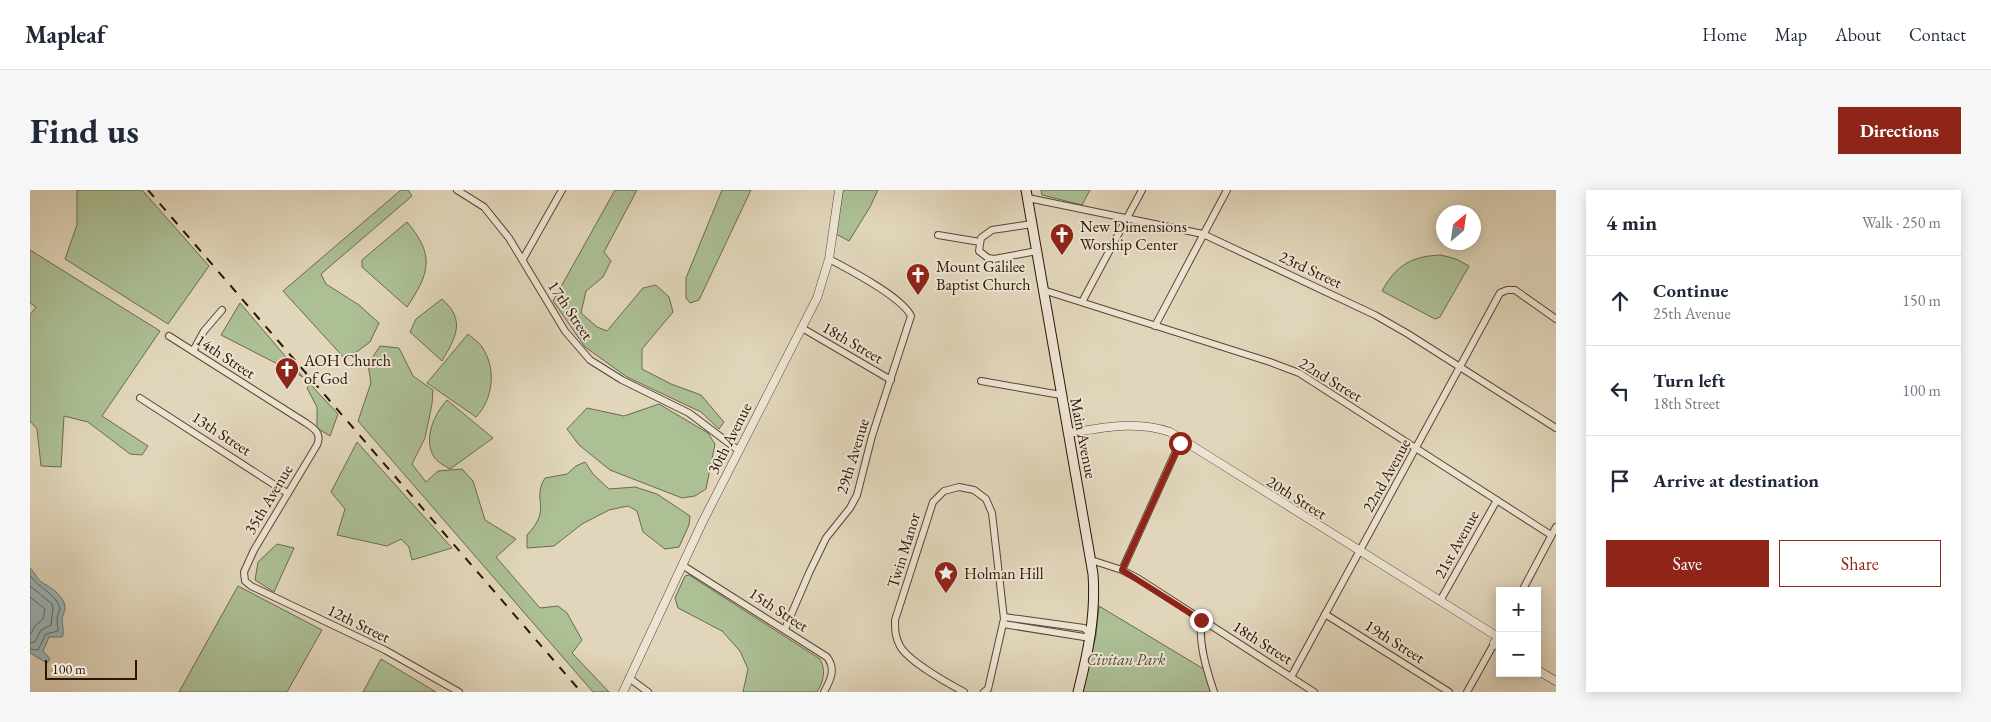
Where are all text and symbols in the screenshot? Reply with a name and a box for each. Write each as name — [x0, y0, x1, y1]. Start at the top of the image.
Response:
text: Mapleaf — [25, 19, 106, 50]
text: Home — [1702, 23, 1747, 46]
text: Map — [1775, 23, 1807, 46]
text: About — [1835, 23, 1881, 46]
text: Contact — [1909, 23, 1966, 46]
button: Directions — [1838, 107, 1961, 154]
text: Find us — [30, 108, 139, 153]
north arrow — [1436, 205, 1481, 250]
text: 4 min — [1606, 209, 1657, 236]
text: Walk · 250 m — [1862, 212, 1941, 233]
place label: New Dimensions Worship Center — [1080, 216, 1187, 255]
church icon: New Dimensions Worship Center — [1049, 222, 1075, 256]
street label: 23rd Street — [1276, 246, 1346, 293]
place label: Mount Galilee Baptist Church — [936, 256, 1031, 295]
church icon: Mount Galilee Baptist Church — [905, 262, 931, 296]
street label: 17th Street — [543, 277, 598, 344]
text: Continue — [1653, 278, 1728, 303]
icon: ahead — [1606, 287, 1634, 315]
text: 150 m — [1902, 290, 1941, 311]
text: 25th Avenue — [1653, 303, 1731, 324]
street label: 18th Street — [818, 317, 887, 368]
street label: 14th Street — [192, 329, 260, 383]
place label: AOH Church of God — [303, 350, 391, 389]
street label: 22nd Street — [1295, 352, 1366, 407]
church icon: AOH Church of God — [274, 356, 300, 390]
text: Turn left — [1653, 368, 1725, 393]
icon: left — [1606, 377, 1634, 405]
text: 100 m — [1902, 380, 1941, 401]
text: 18th Street — [1653, 393, 1720, 414]
street label: Main Avenue — [1065, 396, 1102, 480]
street label: 30th Avenue — [702, 399, 756, 478]
street label: 13th Street — [188, 406, 256, 460]
street label: 29th Avenue — [831, 416, 874, 496]
route start — [1169, 432, 1192, 455]
street label: 22nd Avenue — [1358, 435, 1415, 516]
street label: 35th Avenue — [239, 461, 297, 538]
icon: arrive — [1606, 467, 1634, 495]
text: Arrive at destination — [1653, 468, 1819, 493]
street label: 20th Street — [1263, 471, 1331, 524]
street label: 21st Avenue — [1429, 506, 1484, 582]
street label: Twin Manor — [882, 509, 925, 590]
button: Save — [1606, 540, 1769, 587]
button: Share — [1779, 540, 1941, 587]
place icon: Holman Hill — [933, 560, 959, 594]
place label: Holman Hill — [964, 563, 1044, 584]
street label: 15th Street — [745, 582, 813, 636]
map controls — [1496, 587, 1541, 677]
button: + — [1496, 587, 1541, 632]
street label: 12th Street — [324, 599, 393, 648]
route end — [1190, 609, 1213, 632]
street label: 19th Street — [1361, 615, 1429, 668]
street label: 18th Street — [1229, 616, 1297, 669]
button: − — [1496, 632, 1541, 677]
park label: Civitan Park — [1086, 649, 1166, 670]
scale bar — [45, 657, 138, 680]
text: 100 m — [52, 660, 86, 678]

